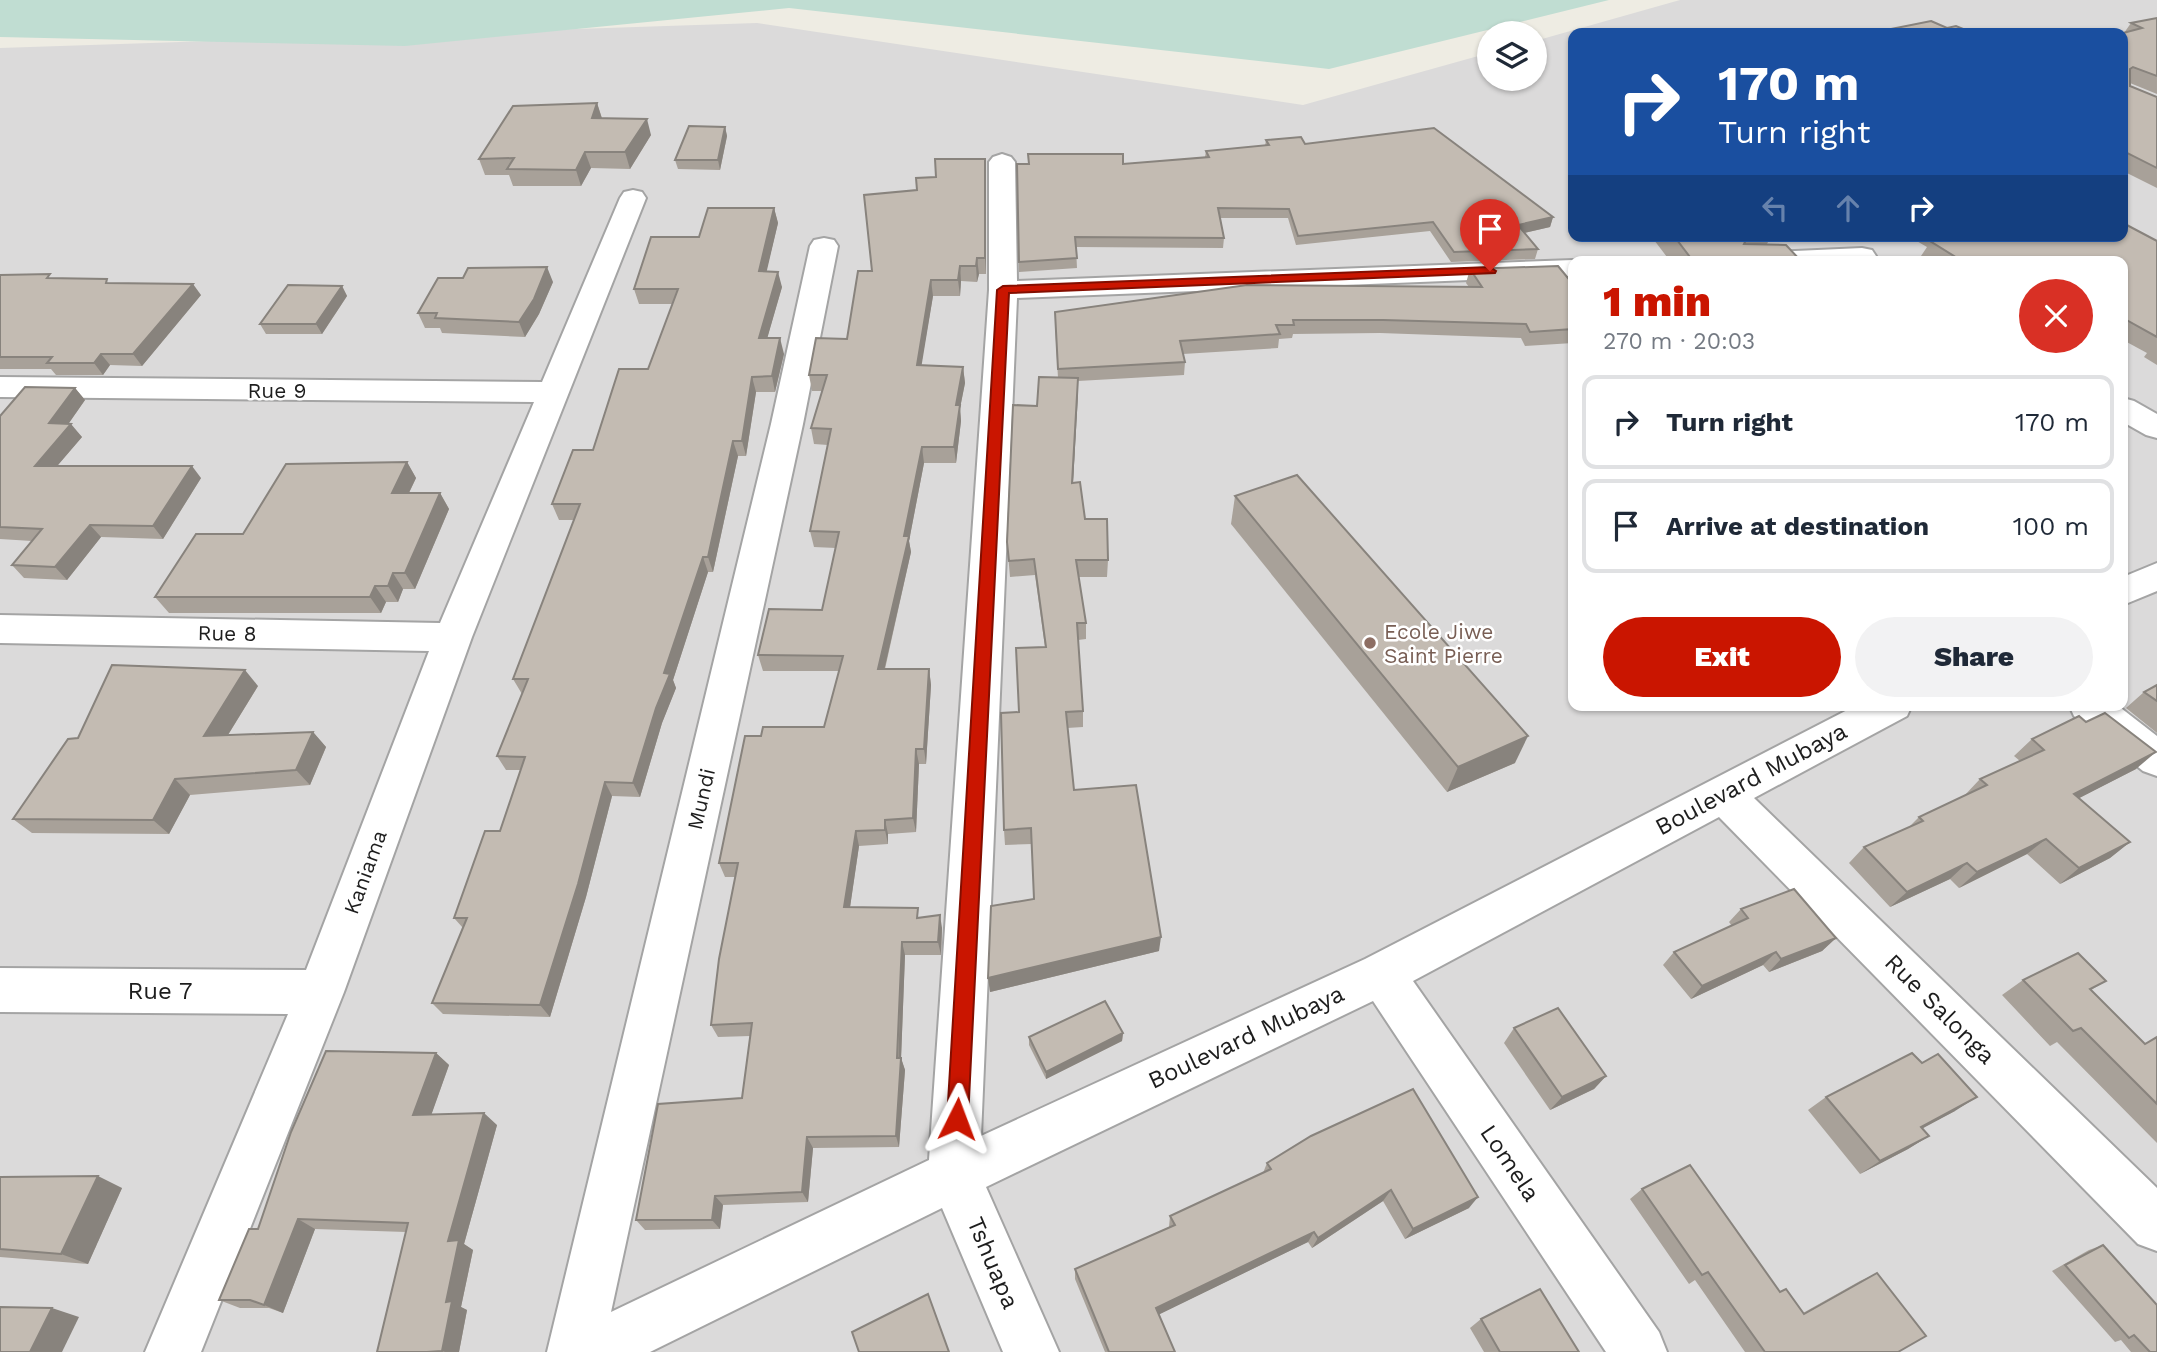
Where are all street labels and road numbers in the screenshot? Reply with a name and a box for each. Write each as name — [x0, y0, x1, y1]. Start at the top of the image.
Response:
street label: Rue 9 — [248, 378, 306, 403]
street label: Rue 8 — [197, 620, 257, 646]
street label: Boulevard Mubaya — [1650, 717, 1852, 841]
street label: Mundi — [682, 766, 720, 832]
street label: Kaniama — [338, 826, 392, 918]
street label: Rue Salonga — [1879, 948, 2001, 1070]
street label: Rue 7 — [127, 977, 193, 1005]
street label: Boulevard Mubaya — [1144, 979, 1348, 1095]
street label: Lomela — [1474, 1120, 1546, 1206]
street label: Tshuapa — [961, 1213, 1025, 1313]

